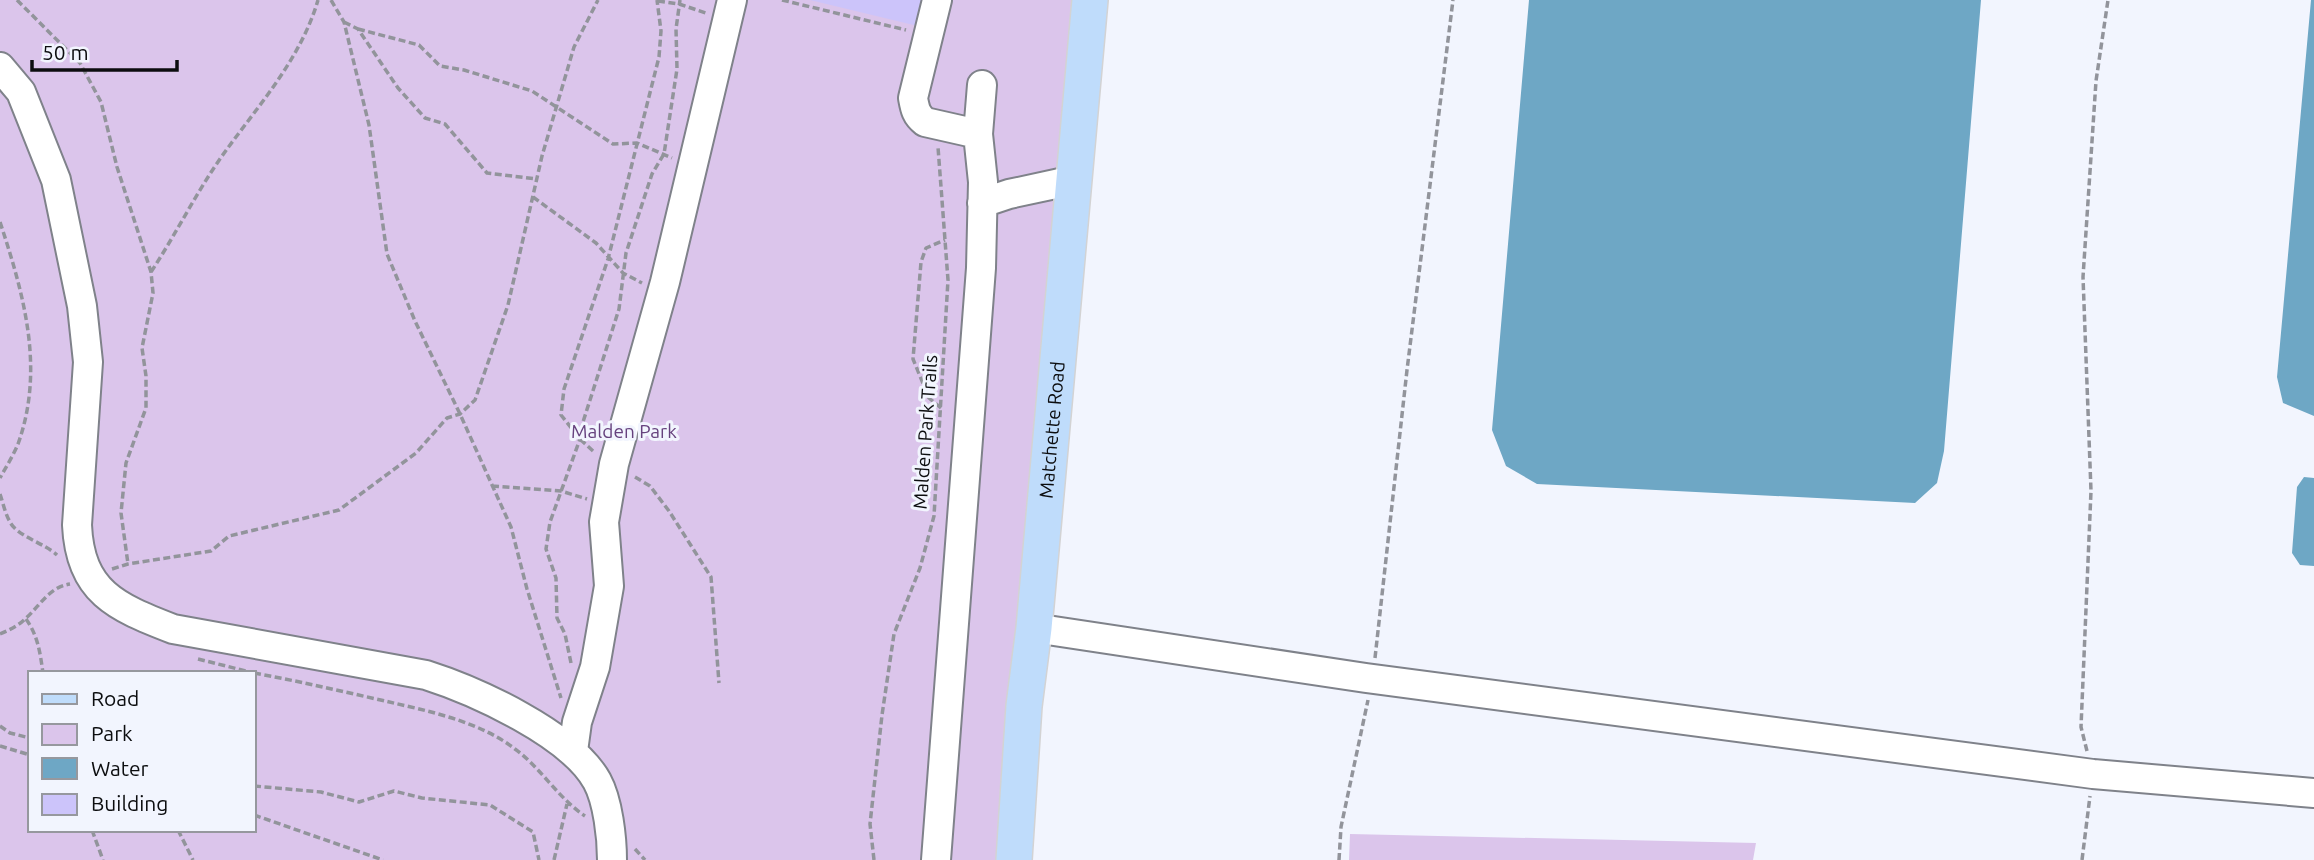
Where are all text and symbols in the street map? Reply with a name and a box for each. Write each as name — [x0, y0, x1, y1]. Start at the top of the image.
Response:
scale bar — [32, 28, 177, 72]
text: 50 m — [42, 40, 89, 64]
street label: Malden Park Trails — [909, 354, 941, 510]
street label: Matchette Road — [1035, 360, 1069, 499]
park label: Malden Park — [571, 420, 677, 442]
legend — [28, 671, 256, 832]
text: Road — [91, 686, 139, 710]
text: Park — [91, 721, 133, 745]
text: Water — [91, 756, 149, 780]
text: Building — [91, 791, 168, 815]

